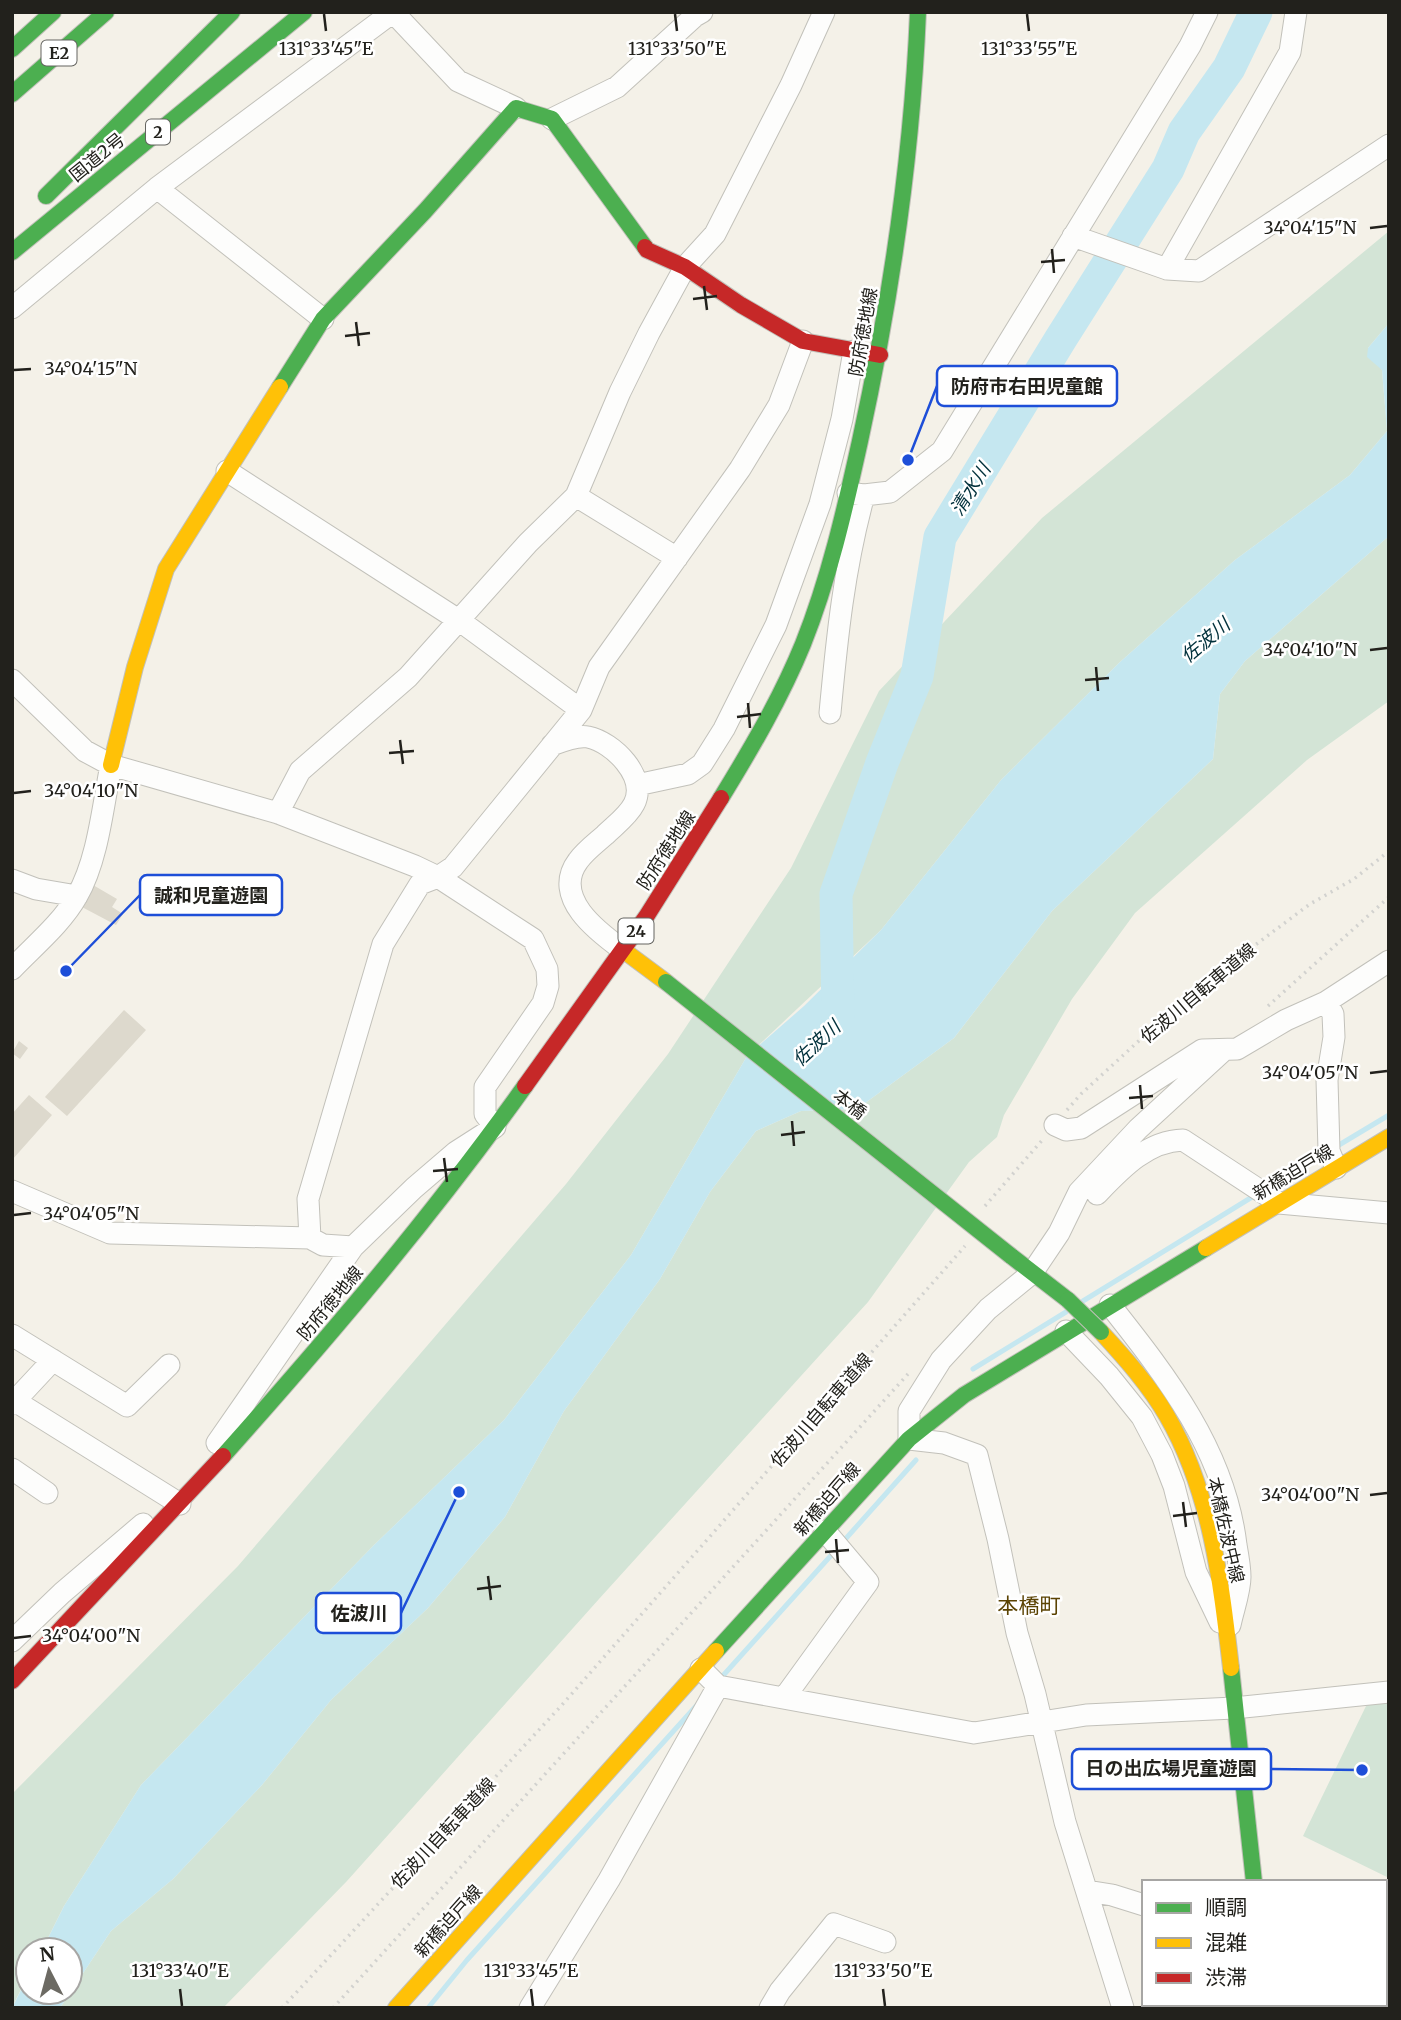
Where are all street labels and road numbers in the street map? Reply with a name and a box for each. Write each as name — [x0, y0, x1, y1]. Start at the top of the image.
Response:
road number: E2 — [42, 40, 76, 66]
road number: 2 — [146, 120, 170, 144]
street label: 国道2号 — [65, 128, 129, 186]
street label: 防府徳地線 — [844, 286, 882, 378]
street label: 防府徳地線 — [632, 806, 700, 894]
road number: 24 — [618, 918, 654, 944]
street label: 佐波川自転車道線 — [1135, 938, 1261, 1048]
street label: 本橋 — [829, 1084, 871, 1124]
street label: 新橋迫戸線 — [1249, 1139, 1337, 1205]
street label: 防府徳地線 — [292, 1261, 368, 1345]
street label: 佐波川自転車道線 — [765, 1348, 877, 1472]
street label: 新橋迫戸線 — [789, 1457, 865, 1541]
street label: 本橋佐波中線 — [1203, 1475, 1249, 1585]
street label: 佐波川自転車道線 — [385, 1772, 501, 1894]
street label: 新橋迫戸線 — [409, 1880, 487, 1962]

